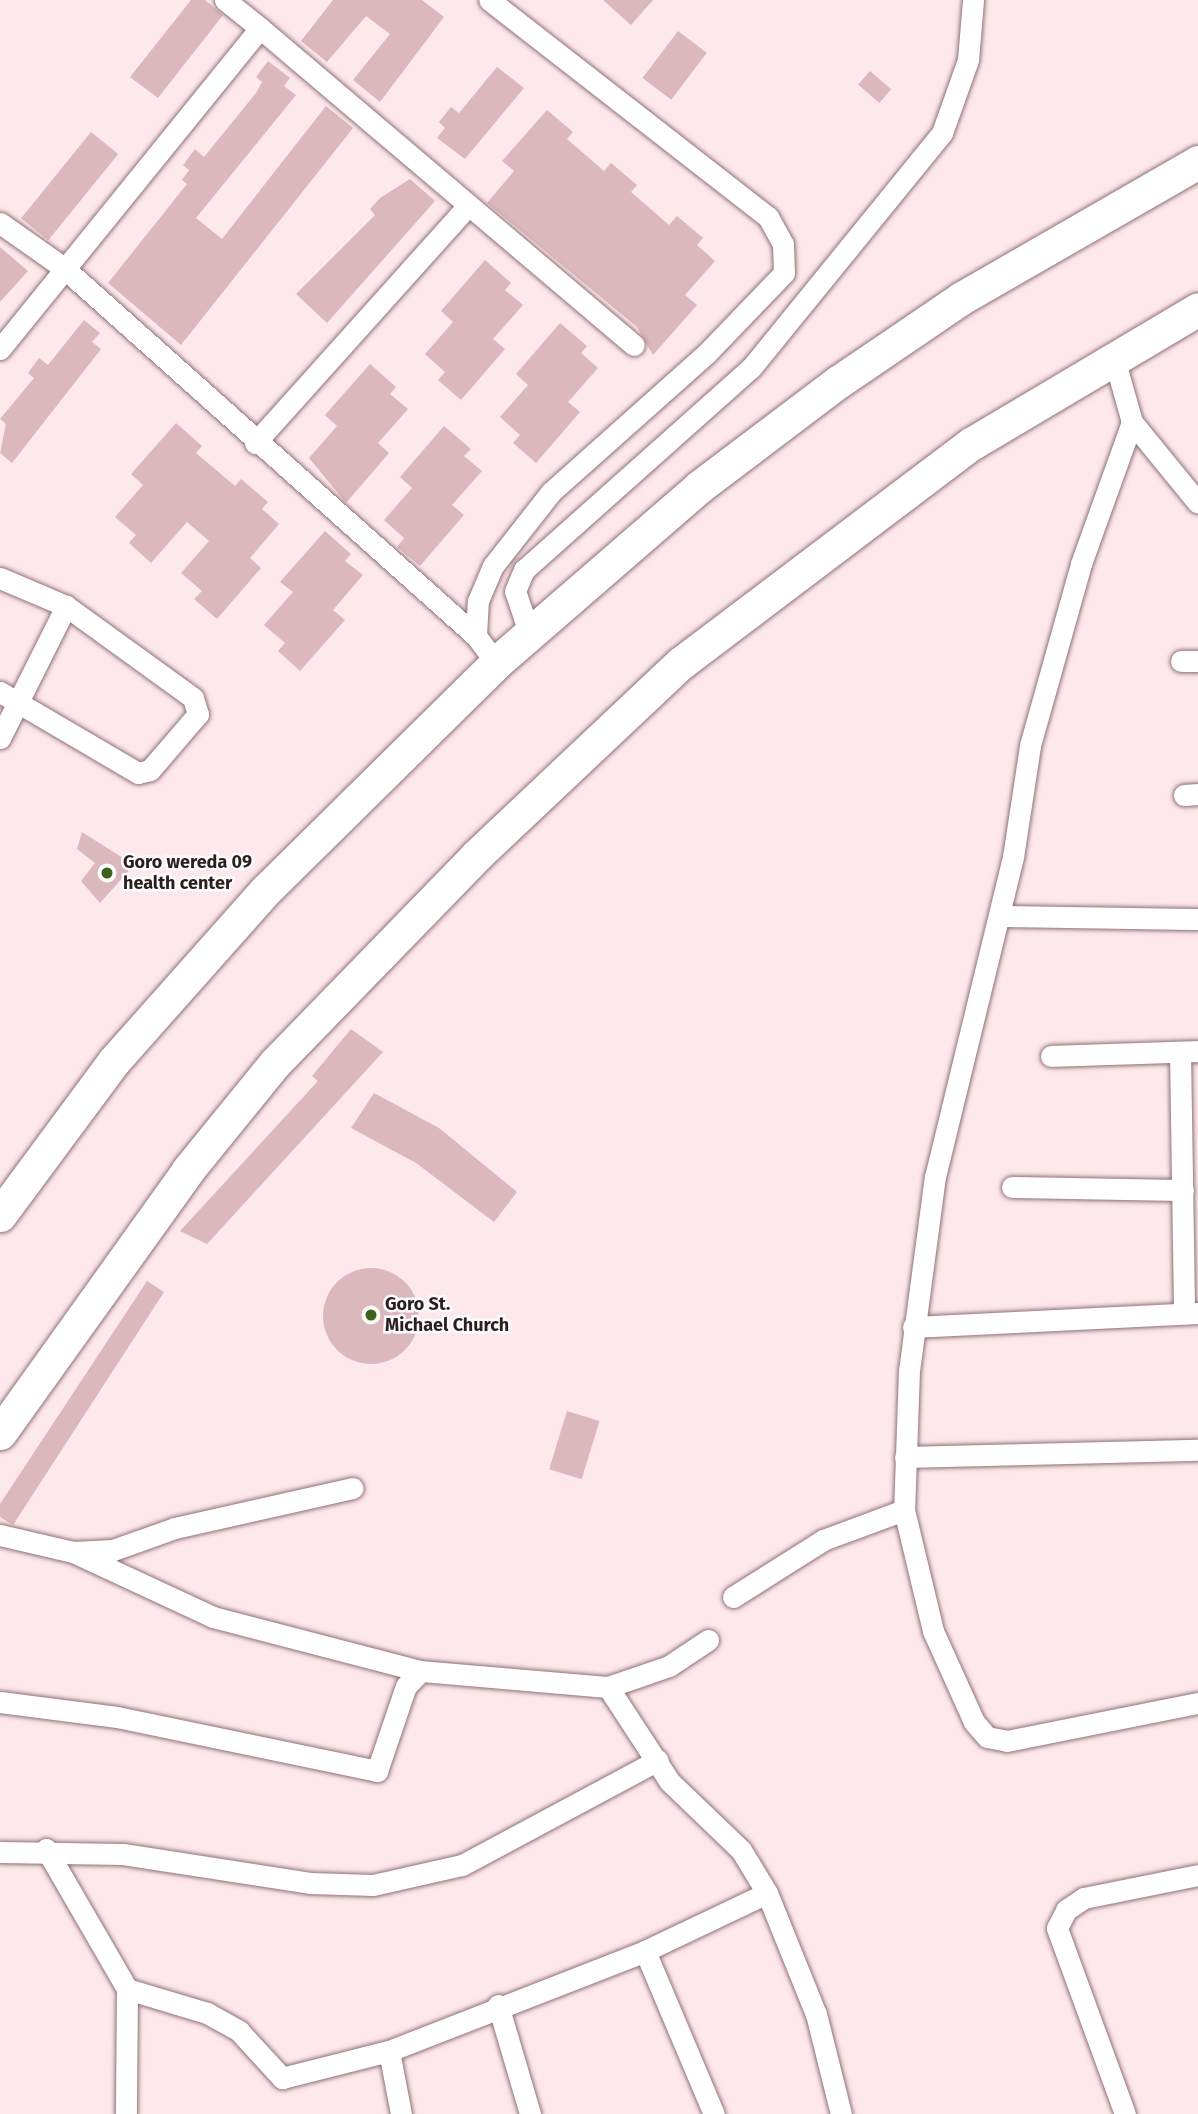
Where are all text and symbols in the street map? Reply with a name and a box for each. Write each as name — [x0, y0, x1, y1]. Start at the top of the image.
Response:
place label: Goro wereda 09 health center — [123, 852, 252, 894]
marker: Goro wereda 09 health center — [97, 863, 117, 883]
place label: Goro St. Michael Church — [385, 1294, 509, 1336]
marker: Goro St. Michael Church — [363, 1307, 379, 1323]

